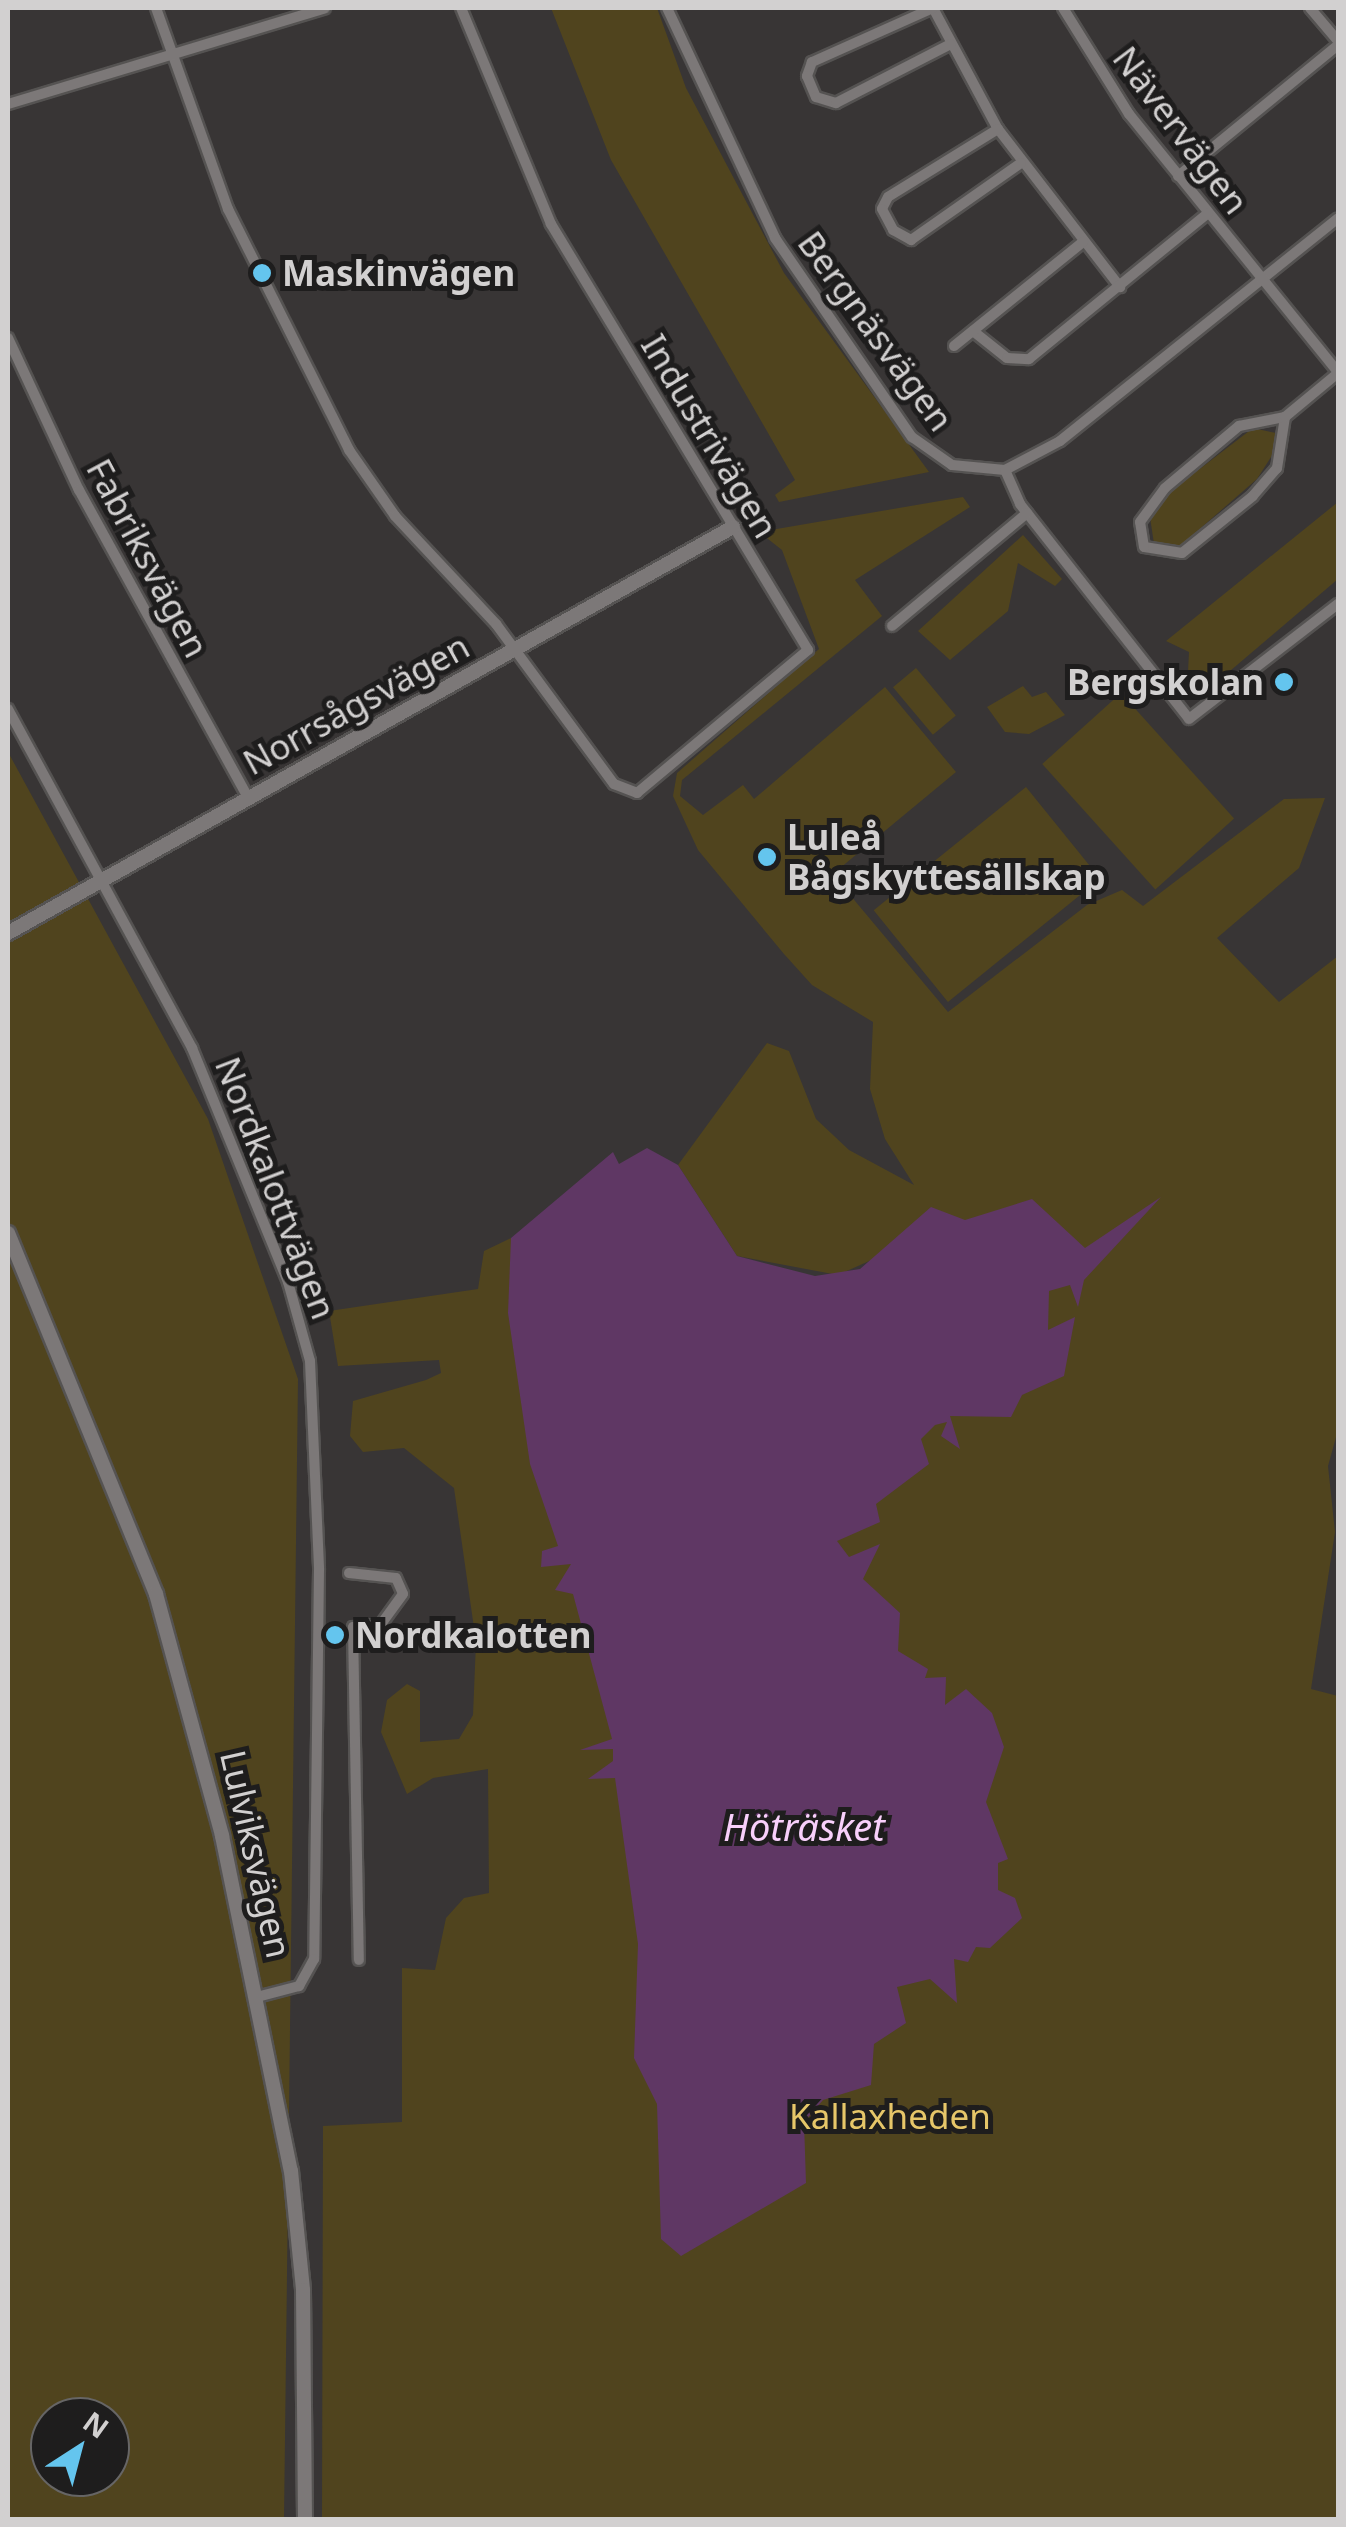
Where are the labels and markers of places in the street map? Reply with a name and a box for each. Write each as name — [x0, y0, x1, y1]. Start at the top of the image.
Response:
place label: Maskinvägen — [282, 252, 515, 294]
marker: Maskinvägen — [251, 262, 273, 284]
place label: Bergskolan — [1067, 661, 1264, 703]
marker: Bergskolan — [1273, 671, 1295, 693]
place label: Luleå Bågskyttesällskap — [787, 816, 1106, 898]
marker: Luleå Bågskyttesällskap — [756, 846, 778, 868]
place label: Nordkalotten — [355, 1614, 591, 1656]
marker: Nordkalotten — [324, 1624, 346, 1646]

